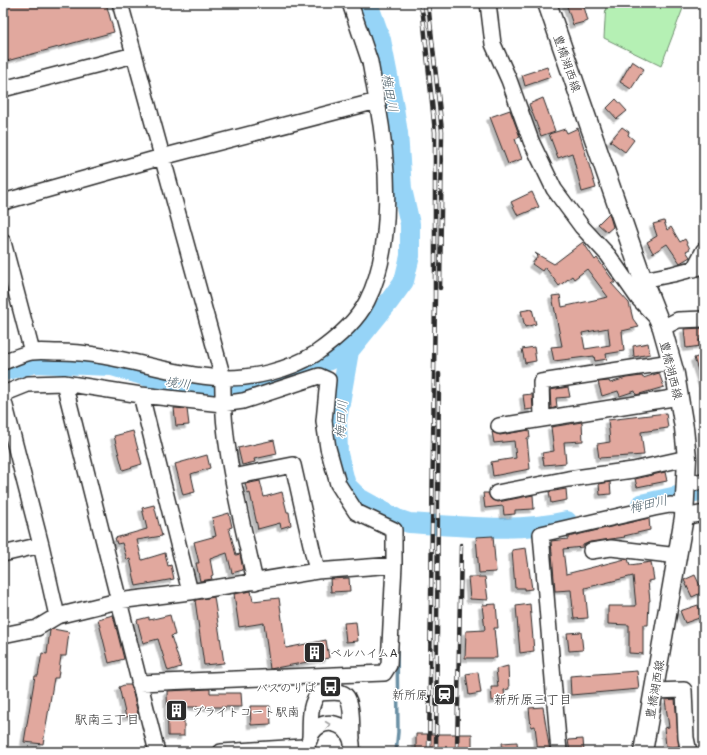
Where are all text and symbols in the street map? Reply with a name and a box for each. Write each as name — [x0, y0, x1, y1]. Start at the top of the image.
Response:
street label: 豊橋湖西線 — [551, 32, 585, 94]
water label: 梅田川 — [379, 72, 403, 114]
street label: 豊橋湖西線 — [657, 339, 687, 401]
water label: 境川 — [164, 372, 192, 392]
water label: 梅田川 — [330, 399, 350, 439]
water label: 梅田川 — [627, 490, 669, 516]
building icon: ベルハイムA — [302, 639, 328, 665]
place label: ベルハイムA — [330, 644, 398, 660]
street label: 豊橋湖西線 — [641, 658, 667, 720]
bus stop icon: バスのりば — [318, 674, 344, 700]
place label: バスのりば — [256, 679, 316, 695]
station icon: 新所原 — [431, 681, 457, 707]
place label: 新所原 — [392, 686, 428, 702]
district label: 新所原三丁目 — [494, 690, 572, 707]
building icon: ブライトコート駅南 — [163, 698, 189, 724]
place label: ブライトコート駅南 — [192, 703, 300, 719]
district label: 駅南三丁目 — [74, 710, 140, 727]
one-way arrow — [325, 720, 332, 729]

